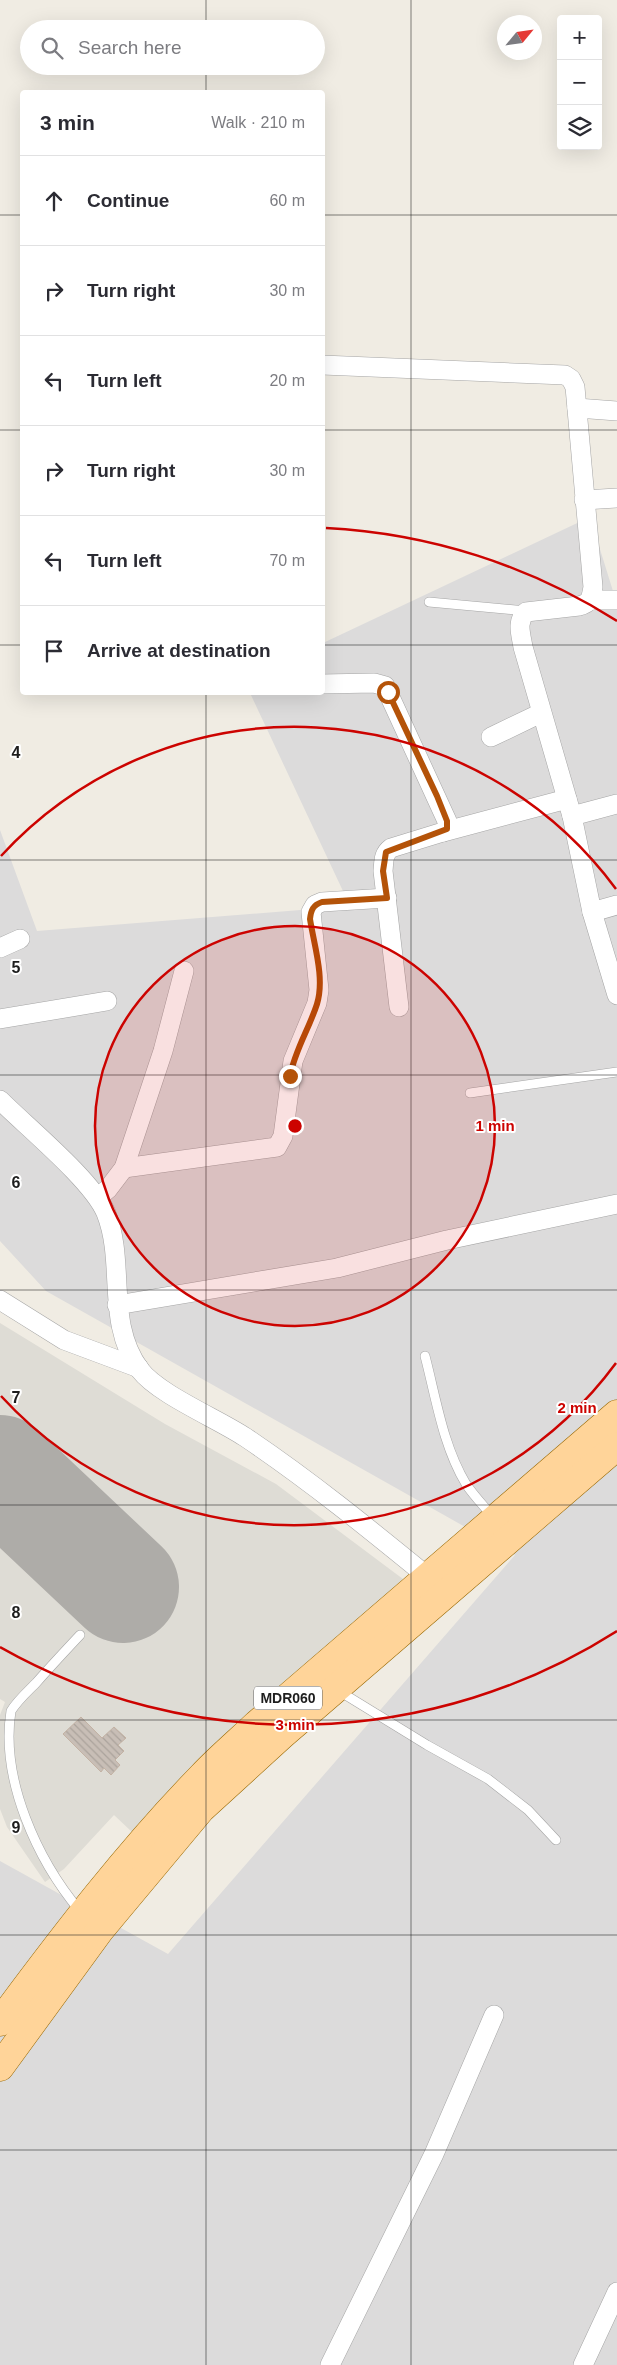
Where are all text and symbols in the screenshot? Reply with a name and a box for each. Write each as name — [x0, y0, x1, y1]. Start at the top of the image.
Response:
north arrow — [497, 15, 542, 60]
map controls — [557, 15, 602, 150]
button: + — [557, 15, 602, 60]
search box — [20, 20, 325, 75]
icon: search — [38, 34, 66, 62]
text: Search here — [78, 37, 182, 58]
button: − — [557, 60, 602, 105]
button: layers — [557, 105, 602, 150]
text: 3 min — [40, 111, 95, 134]
text: Walk · 210 m — [211, 114, 305, 131]
icon: ahead — [40, 187, 68, 215]
text: Continue — [87, 190, 169, 211]
text: 60 m — [269, 192, 305, 209]
icon: right — [40, 277, 68, 305]
text: Turn right — [87, 280, 175, 301]
text: 30 m — [269, 282, 305, 299]
icon: left — [40, 367, 68, 395]
text: Turn left — [87, 370, 162, 391]
text: 20 m — [269, 372, 305, 389]
icon: right — [40, 457, 68, 485]
text: Turn right — [87, 460, 175, 481]
text: 30 m — [269, 462, 305, 479]
icon: left — [40, 547, 68, 575]
text: Turn left — [87, 550, 162, 571]
text: 70 m — [269, 552, 305, 569]
icon: arrive — [40, 637, 68, 665]
text: Arrive at destination — [87, 640, 271, 661]
route start — [377, 681, 400, 704]
text: 4 — [12, 744, 21, 761]
text: 5 — [12, 959, 21, 976]
route end — [279, 1065, 302, 1088]
centre of rings — [286, 1117, 304, 1135]
text: 1 min — [475, 1117, 515, 1134]
text: 6 — [12, 1174, 21, 1191]
text: 7 — [12, 1389, 21, 1406]
text: 2 min — [557, 1399, 597, 1416]
text: 8 — [12, 1604, 21, 1621]
road number: MDR060 — [254, 1686, 322, 1710]
text: 3 min — [275, 1716, 315, 1733]
text: 9 — [12, 1819, 21, 1836]

